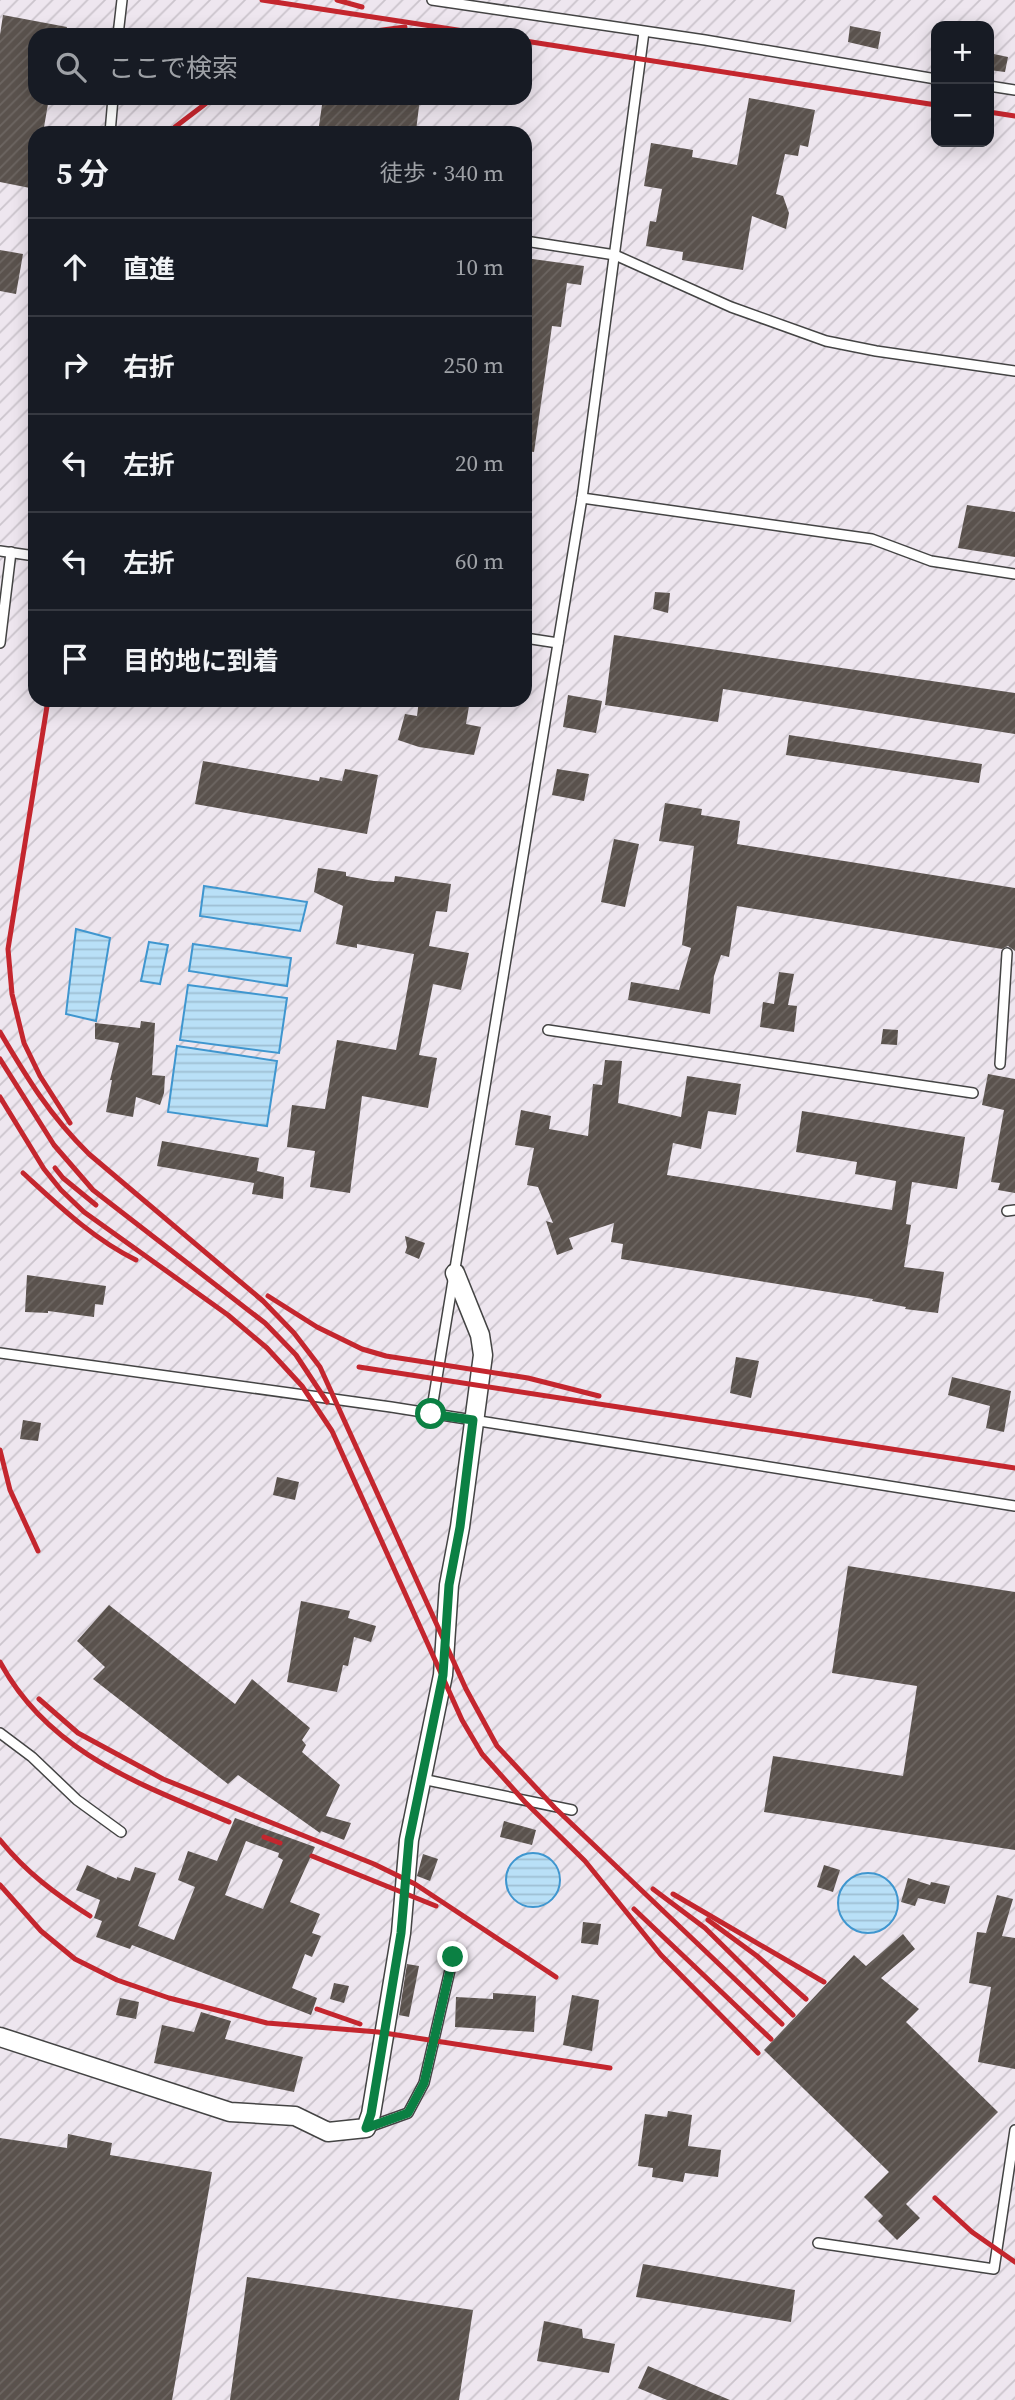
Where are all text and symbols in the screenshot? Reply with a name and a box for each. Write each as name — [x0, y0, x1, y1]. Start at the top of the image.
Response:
map controls — [931, 21, 994, 147]
button: + — [931, 21, 994, 84]
search box — [28, 28, 532, 105]
icon: search — [52, 48, 90, 86]
text: ここで検索 — [108, 50, 238, 86]
button: − — [931, 84, 994, 147]
text: 5 分 — [56, 153, 109, 194]
text: 徒歩 · 340 m — [380, 157, 504, 189]
icon: ahead — [56, 248, 94, 286]
text: 直進 — [123, 251, 175, 287]
text: 10 m — [455, 251, 504, 283]
icon: right — [56, 346, 94, 384]
text: 右折 — [123, 349, 175, 385]
text: 250 m — [443, 349, 504, 381]
icon: left — [56, 444, 94, 482]
text: 左折 — [123, 447, 175, 483]
text: 20 m — [455, 447, 504, 479]
icon: left — [56, 542, 94, 580]
text: 左折 — [123, 545, 175, 581]
text: 60 m — [455, 545, 504, 577]
icon: arrive — [56, 640, 94, 678]
text: 目的地に到着 — [123, 643, 279, 679]
route start — [415, 1398, 446, 1429]
route end — [437, 1941, 468, 1972]

